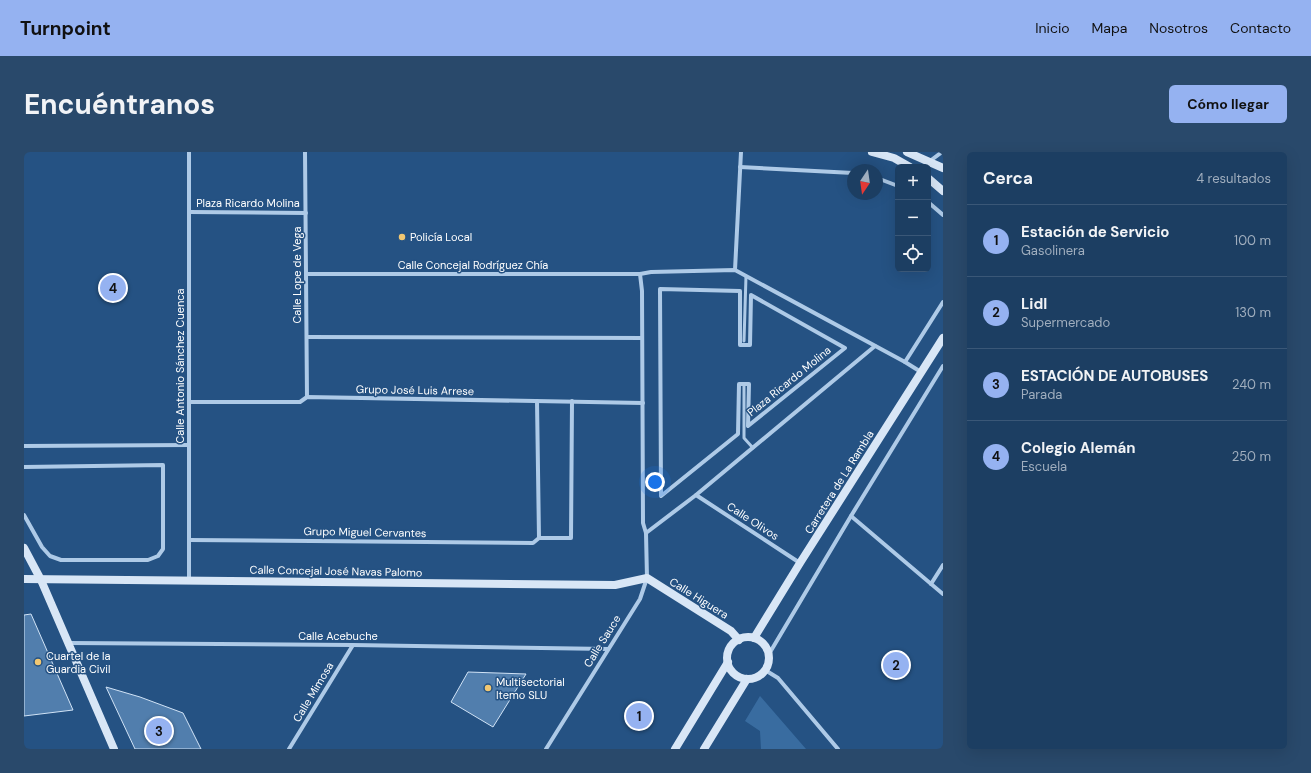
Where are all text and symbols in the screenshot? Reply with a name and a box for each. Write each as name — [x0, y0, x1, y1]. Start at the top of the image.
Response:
text: Turnpoint — [20, 16, 111, 41]
text: Inicio — [1035, 19, 1070, 37]
text: Mapa — [1092, 19, 1127, 37]
text: Nosotros — [1149, 19, 1208, 37]
text: Contacto — [1230, 19, 1291, 37]
button: Cómo llegar — [1169, 85, 1287, 123]
text: Encuéntranos — [24, 86, 215, 123]
north arrow — [847, 164, 883, 200]
map controls — [895, 164, 931, 272]
button: + — [895, 164, 931, 200]
text: Cerca — [983, 167, 1033, 189]
text: 4 resultados — [1196, 170, 1271, 187]
street label: Plaza Ricardo Molina — [196, 196, 300, 210]
button: − — [895, 200, 931, 236]
text: Estación de Servicio — [1021, 222, 1170, 242]
street label: Calle Lope de Vega — [290, 226, 304, 324]
place label: Policía Local — [410, 230, 472, 244]
marker: Policía Local — [397, 232, 407, 242]
text: 1 — [994, 232, 998, 249]
text: 100 m — [1234, 232, 1271, 249]
button: locate — [895, 236, 931, 272]
text: Gasolinera — [1021, 242, 1085, 259]
street label: Calle Concejal Rodríguez Chía — [398, 258, 548, 272]
pin: 4 — [100, 273, 126, 303]
street label: Calle Antonio Sánchez Cuenca — [173, 288, 187, 444]
text: Lidl — [1021, 294, 1047, 314]
text: 2 — [992, 304, 1000, 321]
text: 130 m — [1235, 304, 1271, 321]
text: Supermercado — [1021, 314, 1110, 331]
street label: Plaza Ricardo Molina — [744, 343, 834, 419]
text: ESTACIÓN DE AUTOBUSES — [1021, 366, 1208, 386]
text: 3 — [992, 376, 1000, 393]
text: 240 m — [1232, 376, 1271, 393]
street label: Grupo José Luis Arrese — [356, 382, 474, 398]
text: Parada — [1021, 386, 1062, 403]
street label: Carretera de La Rambla — [801, 428, 877, 536]
text: Colegio Alemán — [1021, 438, 1136, 458]
text: 4 — [992, 448, 1000, 465]
text: 250 m — [1232, 448, 1271, 465]
text: Escuela — [1021, 458, 1067, 475]
your location — [645, 472, 665, 492]
street label: Calle Olivos — [724, 499, 782, 543]
street label: Grupo Miguel Cervantes — [303, 524, 427, 540]
street label: Calle Concejal José Navas Palomo — [250, 562, 422, 580]
street label: Calle Higuera — [667, 574, 731, 622]
street label: Calle Sauce — [580, 612, 624, 670]
street label: Calle Acebuche — [298, 629, 378, 643]
place label: Cuartel de la Guardia Civil — [46, 649, 111, 676]
pin: 2 — [883, 650, 909, 680]
marker: Cuartel de la Guardia Civil — [33, 657, 43, 667]
street label: Calle Mimosa — [290, 659, 336, 725]
place label: Multisectorial Itemo SLU — [496, 675, 565, 702]
marker: Multisectorial Itemo SLU — [483, 683, 493, 693]
pin: 1 — [626, 701, 652, 731]
pin: 3 — [146, 716, 172, 746]

